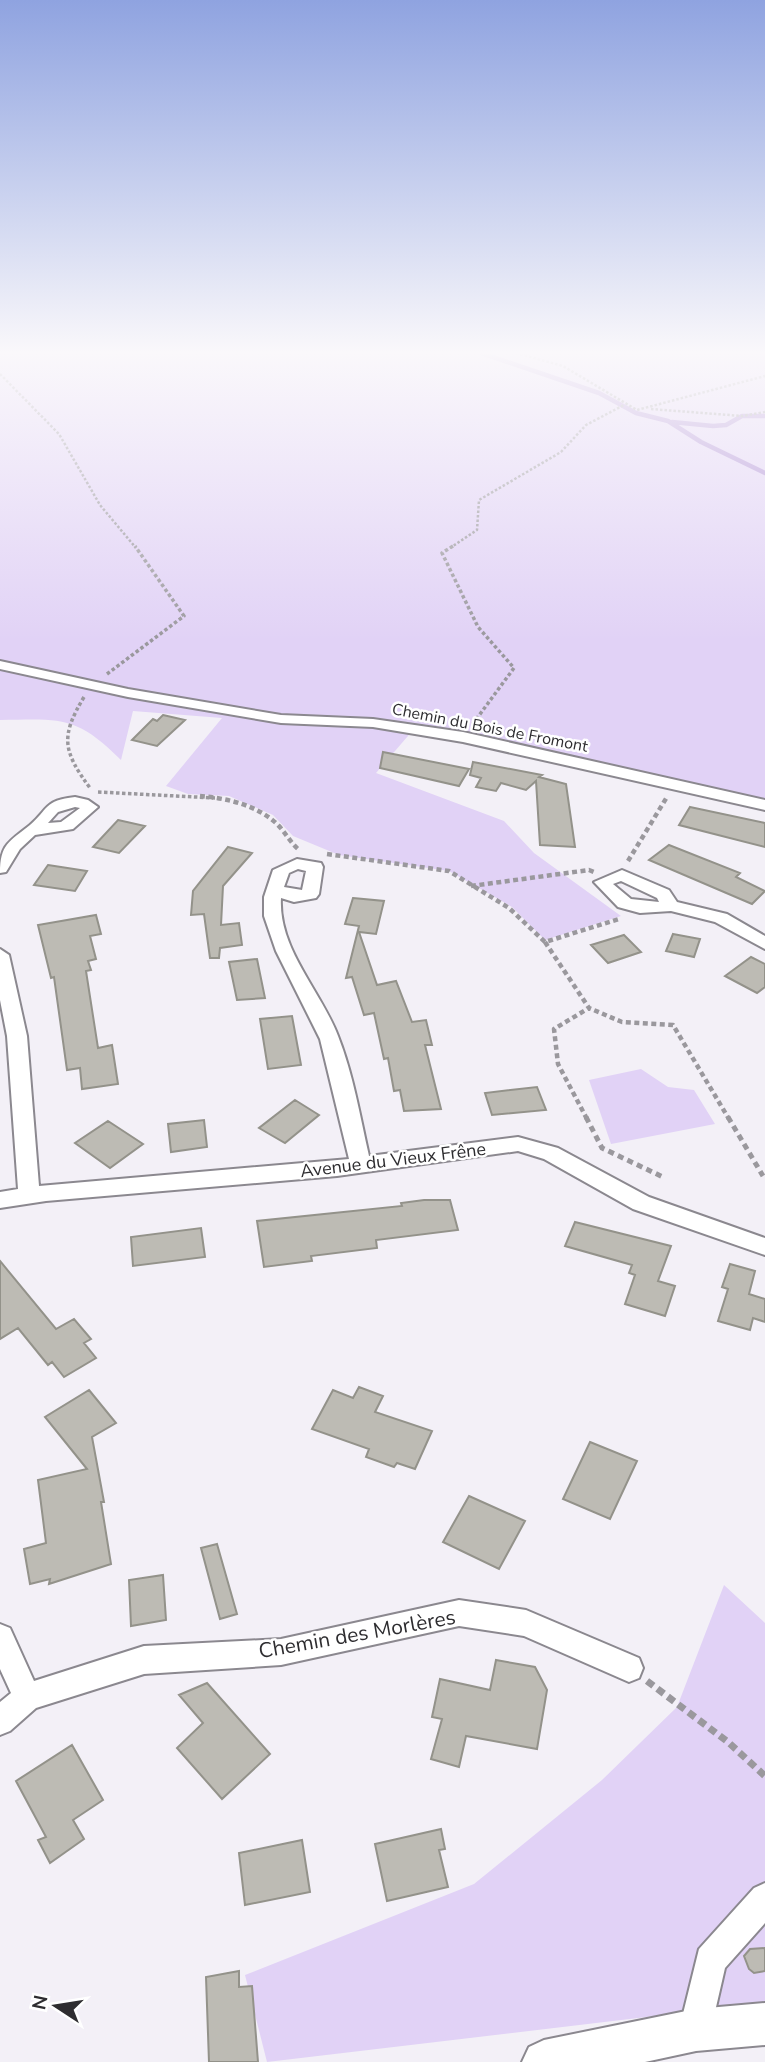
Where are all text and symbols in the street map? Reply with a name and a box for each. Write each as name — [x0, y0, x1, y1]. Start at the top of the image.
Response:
street label: Chemin du Bois de Fromont — [390, 698, 590, 758]
street label: Avenue du Vieux Frêne — [299, 1137, 487, 1183]
street label: Chemin des Morlères — [256, 1603, 458, 1665]
north arrow — [21, 1971, 91, 2041]
text: N — [26, 1993, 55, 2012]

